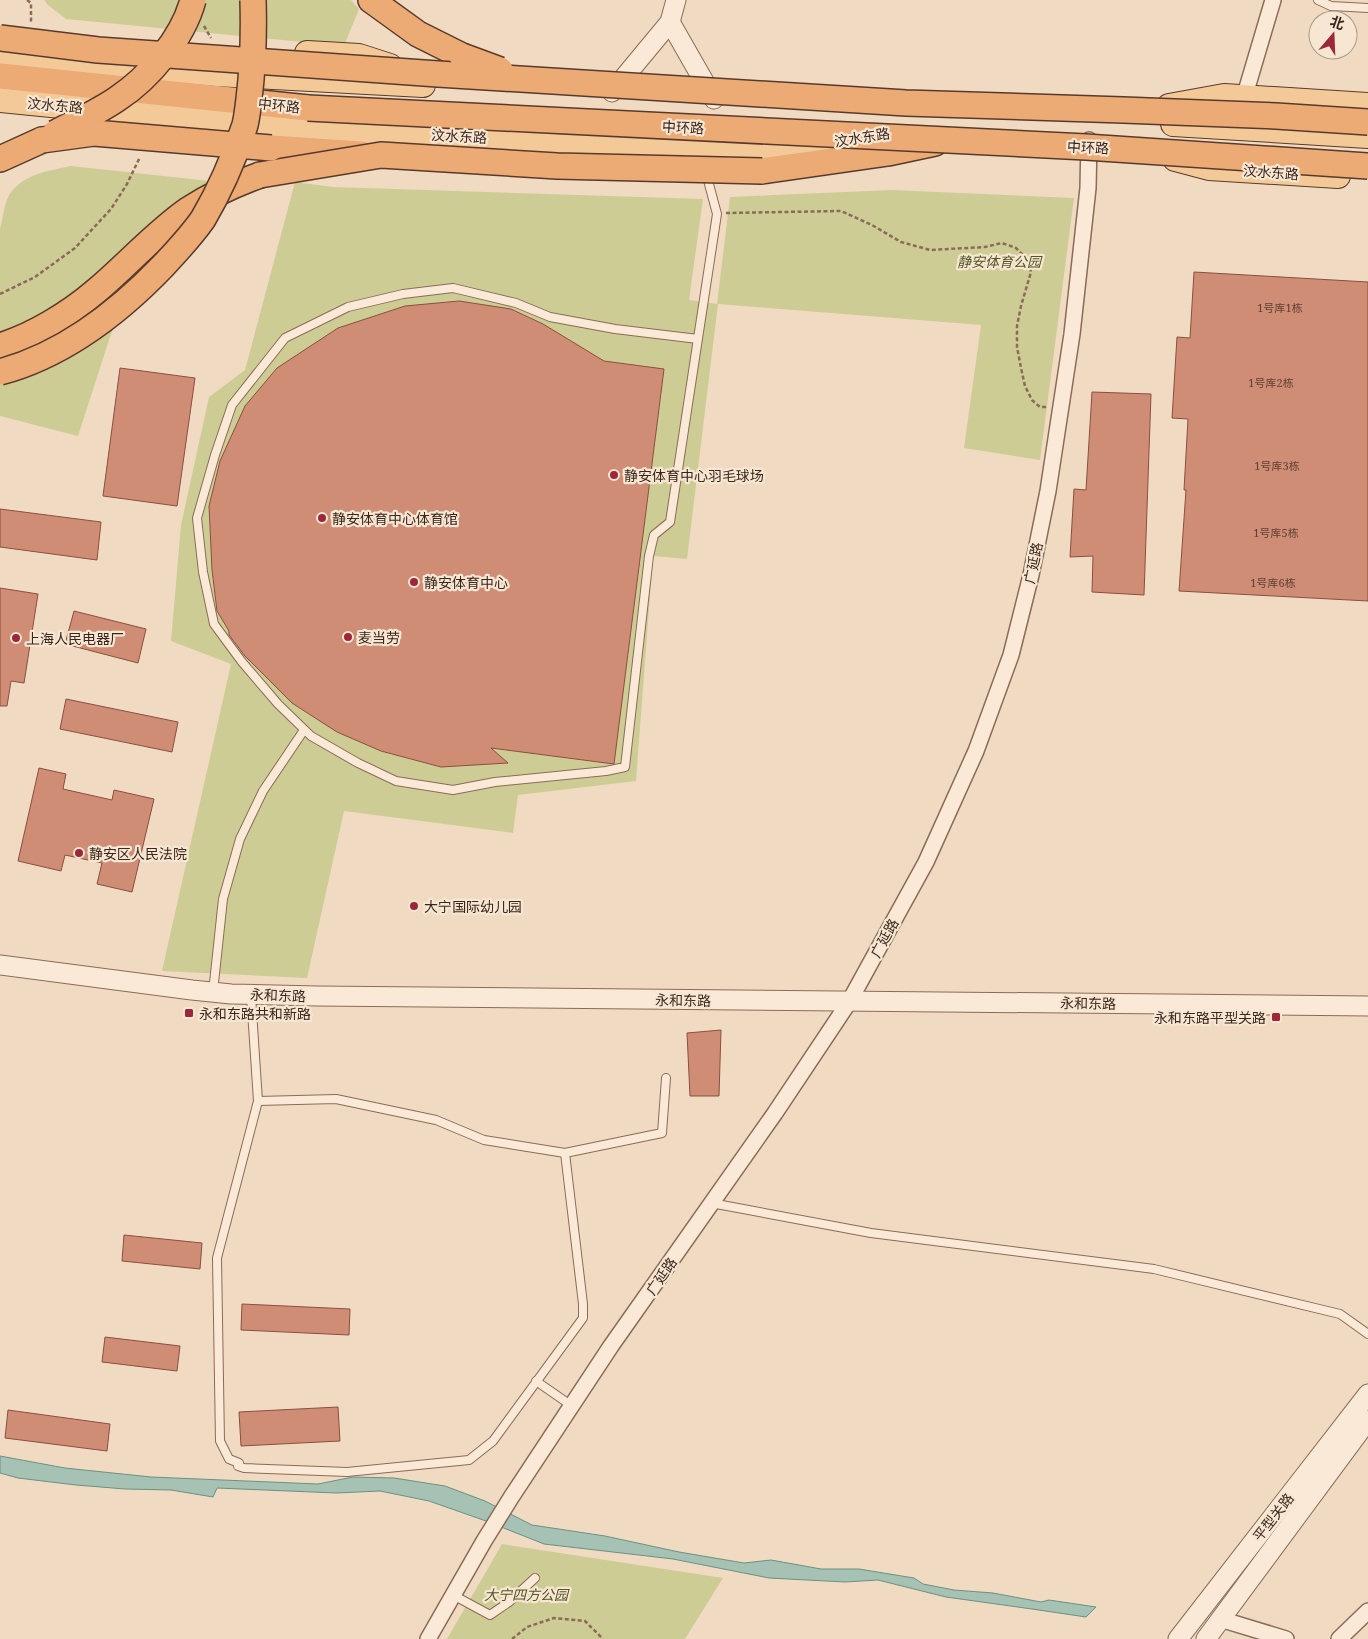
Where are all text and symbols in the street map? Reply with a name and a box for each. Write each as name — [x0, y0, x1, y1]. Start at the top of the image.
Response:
north arrow — [1308, 10, 1358, 60]
text: 北 — [1328, 11, 1347, 33]
street label: 汶水东路 — [26, 93, 84, 117]
street label: 中环路 — [257, 93, 301, 117]
street label: 中环路 — [662, 116, 704, 138]
street label: 汶水东路 — [833, 123, 891, 151]
street label: 汶水东路 — [431, 125, 487, 147]
street label: 中环路 — [1067, 136, 1109, 158]
street label: 汶水东路 — [1242, 161, 1300, 183]
park label: 静安体育公园 — [957, 252, 1043, 271]
house number: 1号库1栋 — [1257, 300, 1303, 315]
house number: 1号库2栋 — [1248, 375, 1294, 390]
house number: 1号库3栋 — [1254, 458, 1300, 473]
place label: 静安体育中心羽毛球场 — [624, 466, 764, 485]
marker: 静安体育中心羽毛球场 — [608, 469, 620, 481]
place label: 静安体育中心体育馆 — [332, 509, 458, 528]
marker: 静安体育中心体育馆 — [316, 512, 328, 524]
house number: 1号库5栋 — [1253, 525, 1299, 540]
street label: 广延路 — [1019, 540, 1047, 586]
place label: 静安体育中心 — [424, 573, 508, 592]
house number: 1号库6栋 — [1250, 575, 1296, 590]
marker: 静安体育中心 — [408, 576, 420, 588]
place label: 麦当劳 — [358, 628, 400, 647]
place label: 上海人民电器厂 — [26, 629, 124, 648]
marker: 麦当劳 — [342, 631, 354, 643]
marker: 上海人民电器厂 — [10, 632, 22, 644]
place label: 静安区人民法院 — [89, 844, 187, 863]
marker: 静安区人民法院 — [73, 847, 85, 859]
place label: 大宁国际幼儿园 — [424, 897, 522, 916]
marker: 大宁国际幼儿园 — [408, 900, 420, 912]
street label: 广延路 — [866, 915, 902, 961]
street label: 永和东路 — [250, 985, 306, 1005]
street label: 永和东路 — [655, 990, 711, 1010]
street label: 永和东路 — [1060, 993, 1116, 1013]
place label: 永和东路共和新路 — [199, 1004, 311, 1023]
marker: 永和东路共和新路 — [183, 1007, 195, 1019]
place label: 永和东路平型关路 — [1154, 1008, 1266, 1027]
marker: 永和东路平型关路 — [1270, 1011, 1282, 1023]
street label: 广延路 — [641, 1253, 681, 1299]
street label: 平型关路 — [1248, 1489, 1298, 1545]
park label: 大宁四方公园 — [484, 1585, 570, 1604]

